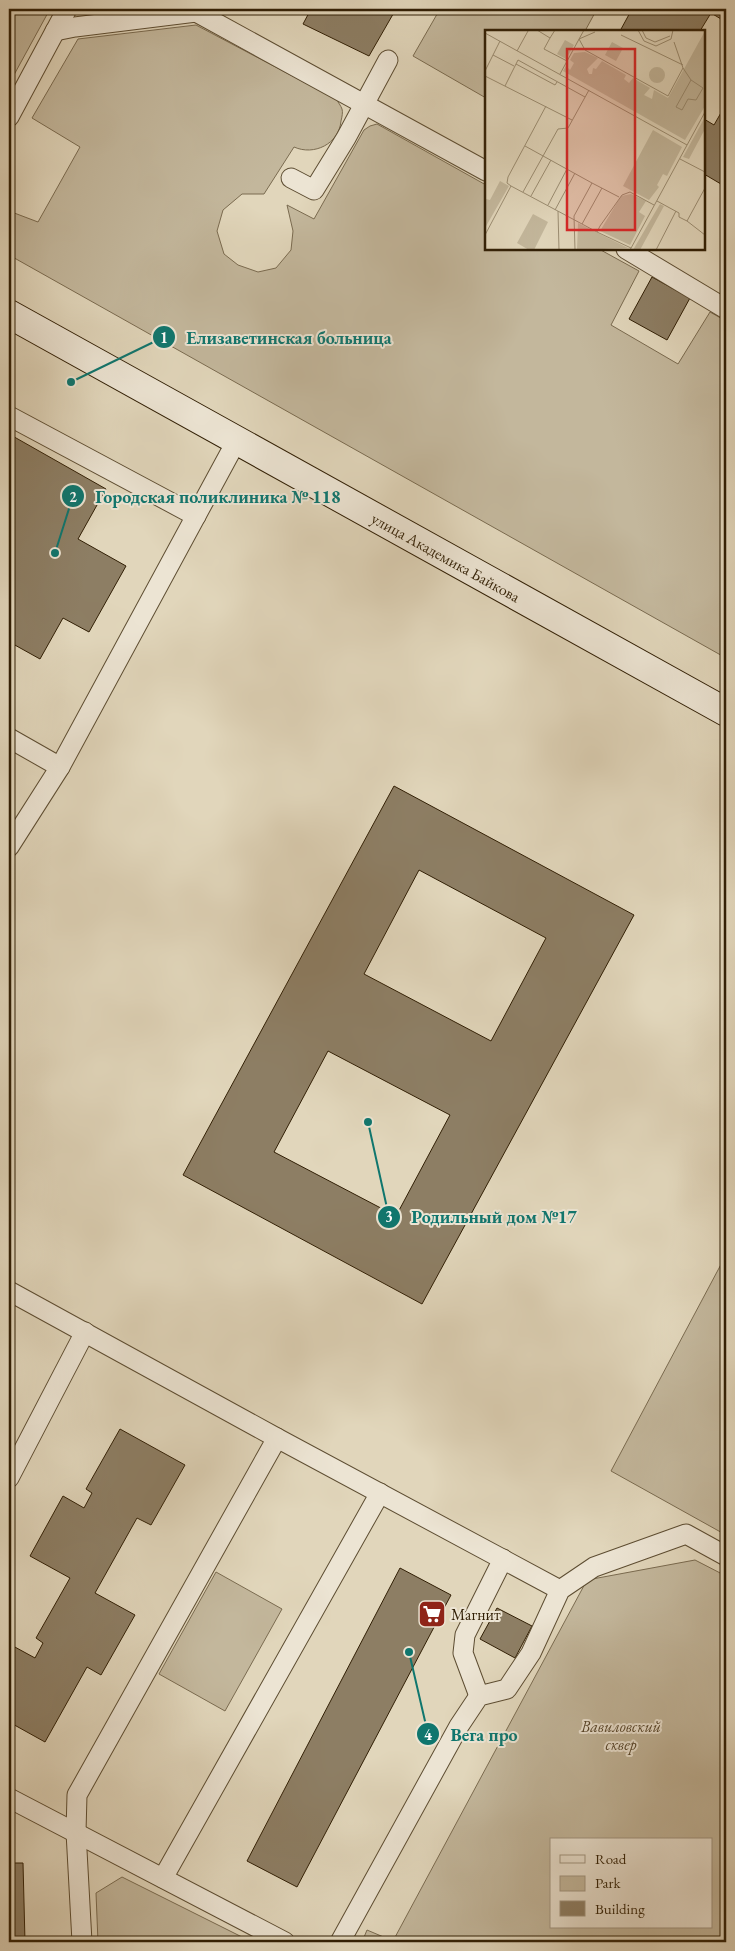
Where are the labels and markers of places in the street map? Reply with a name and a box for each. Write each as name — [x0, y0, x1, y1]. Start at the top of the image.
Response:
callout: Елизаветинская больница — [151, 321, 402, 354]
callout: Городская поликлиника № 118 — [61, 480, 351, 513]
callout: Родильный дом №17 — [377, 1200, 587, 1233]
supermarket icon: Магнит — [417, 1599, 447, 1629]
place label: Магнит — [451, 1604, 501, 1625]
callout: Вега про — [416, 1718, 528, 1751]

